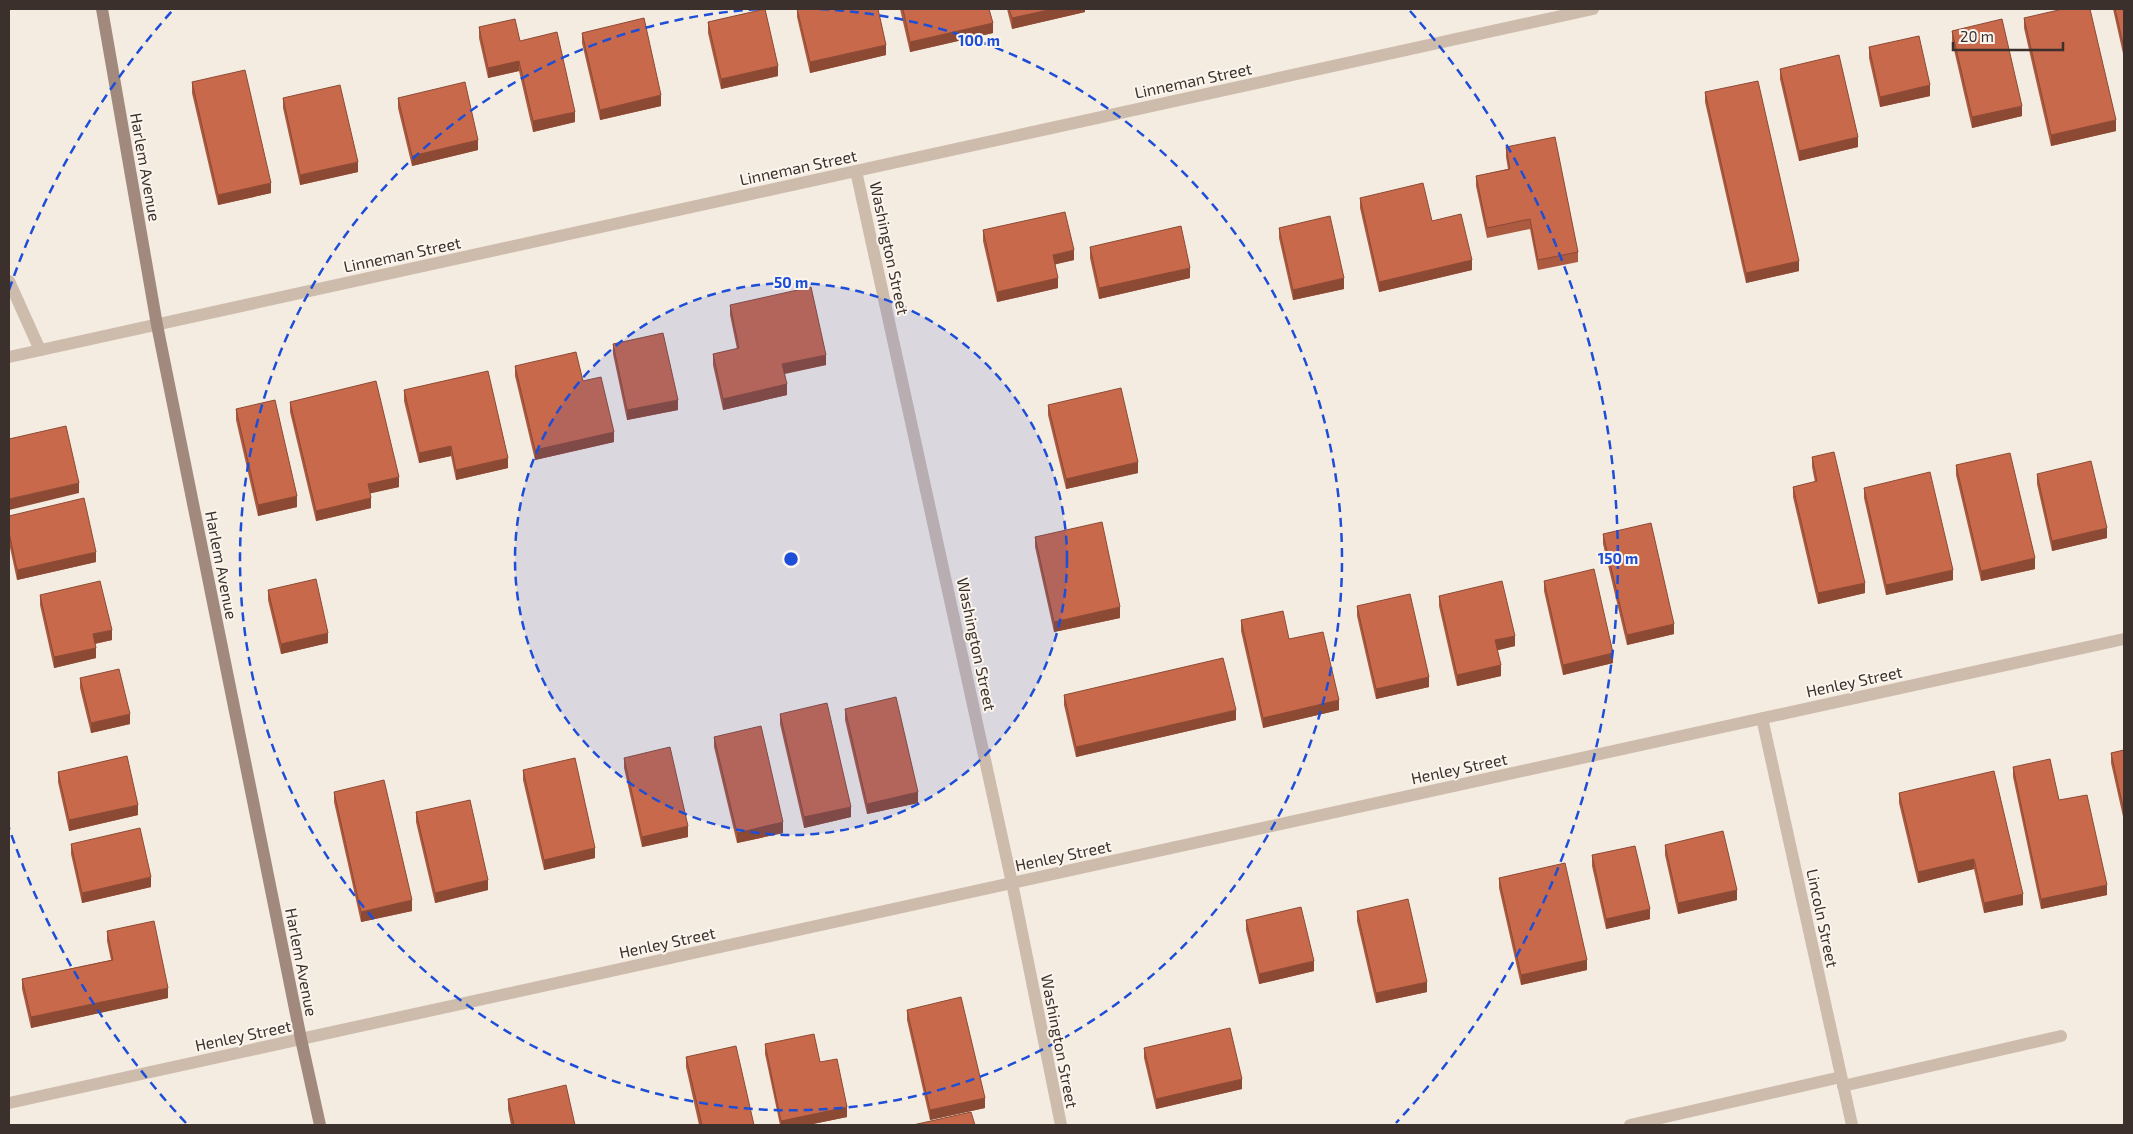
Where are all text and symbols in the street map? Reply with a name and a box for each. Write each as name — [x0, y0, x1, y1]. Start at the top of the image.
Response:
scale bar — [1953, 20, 2063, 52]
text: 20 m — [1960, 27, 1994, 45]
text: 100 m — [958, 31, 1000, 49]
street label: Linneman Street — [1133, 58, 1253, 102]
street label: Harlem Avenue — [127, 111, 165, 223]
street label: Linneman Street — [738, 145, 858, 189]
street label: Washington Street — [867, 180, 913, 316]
street label: Linneman Street — [342, 232, 462, 276]
text: 50 m — [774, 273, 808, 291]
street label: Harlem Avenue — [202, 509, 242, 621]
text: 150 m — [1598, 549, 1638, 567]
centre of rings — [782, 550, 800, 568]
street label: Washington Street — [954, 576, 1000, 712]
street label: Henley Street — [1804, 662, 1904, 700]
street label: Henley Street — [1409, 749, 1509, 787]
street label: Henley Street — [1013, 836, 1113, 874]
street label: Lincoln Street — [1803, 867, 1843, 969]
street label: Harlem Avenue — [282, 906, 322, 1018]
street label: Henley Street — [617, 923, 717, 961]
street label: Washington Street — [1038, 972, 1082, 1110]
street label: Henley Street — [193, 1016, 293, 1054]

